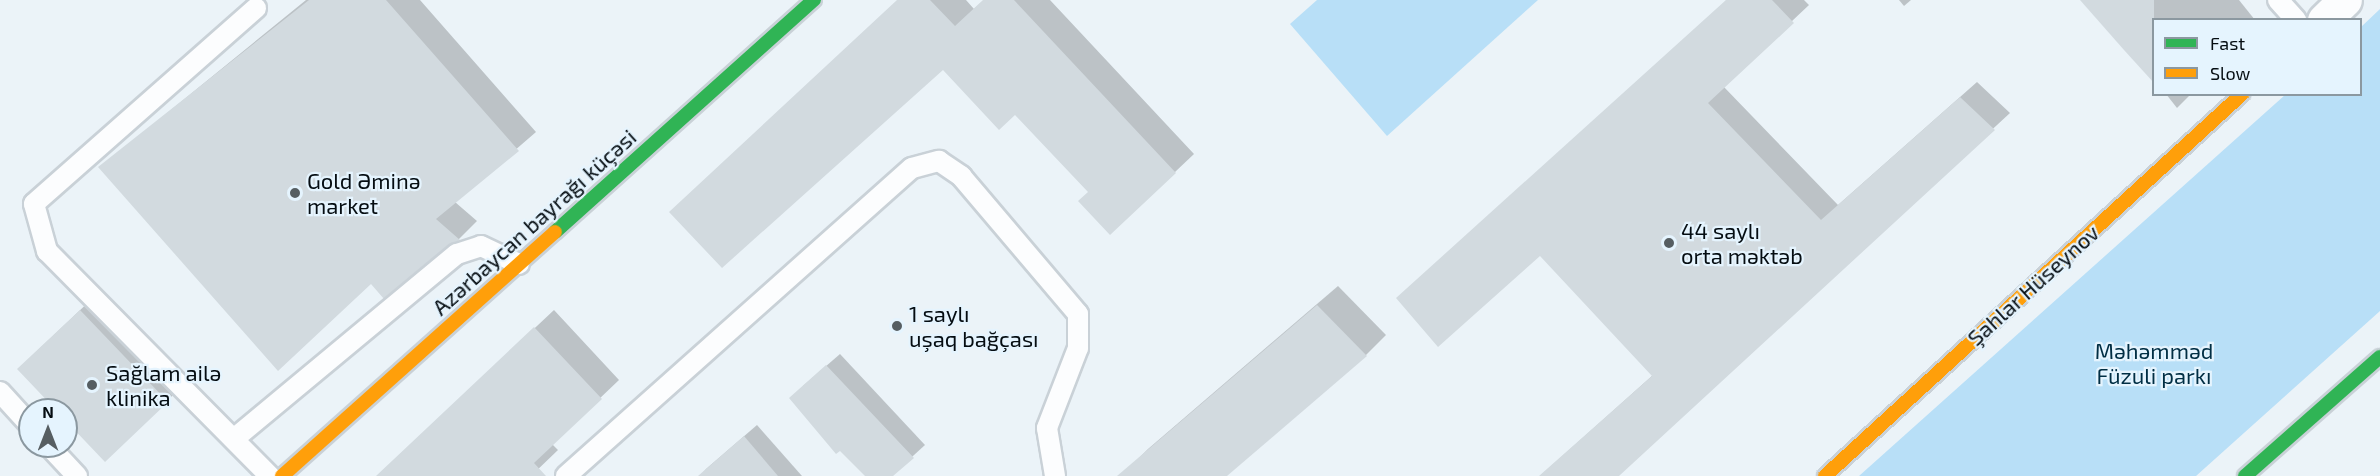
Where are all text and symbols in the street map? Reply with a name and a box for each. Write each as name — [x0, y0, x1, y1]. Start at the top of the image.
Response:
legend — [2152, 18, 2362, 96]
text: Fast — [2210, 32, 2245, 54]
text: Slow — [2210, 62, 2250, 84]
street label: Azərbaycan bayrağı küçəsi — [427, 124, 641, 320]
place label: Gold Əminə market — [307, 167, 421, 218]
marker: Gold Əminə market — [288, 186, 302, 200]
place label: 44 saylı orta məktəb — [1681, 217, 1803, 268]
street label: Şahlar Hüseynov — [1962, 219, 2104, 351]
marker: 44 saylı orta məktəb — [1662, 236, 1676, 250]
place label: 1 saylı uşaq bağçası — [909, 300, 1039, 352]
marker: 1 saylı uşaq bağçası — [890, 319, 904, 333]
park label: Məhəmməd Füzuli parkı — [2095, 337, 2213, 388]
place label: Sağlam ailə klinika — [106, 359, 221, 410]
marker: Sağlam ailə klinika — [83, 376, 101, 394]
north arrow — [18, 398, 78, 458]
text: N — [42, 402, 54, 421]

